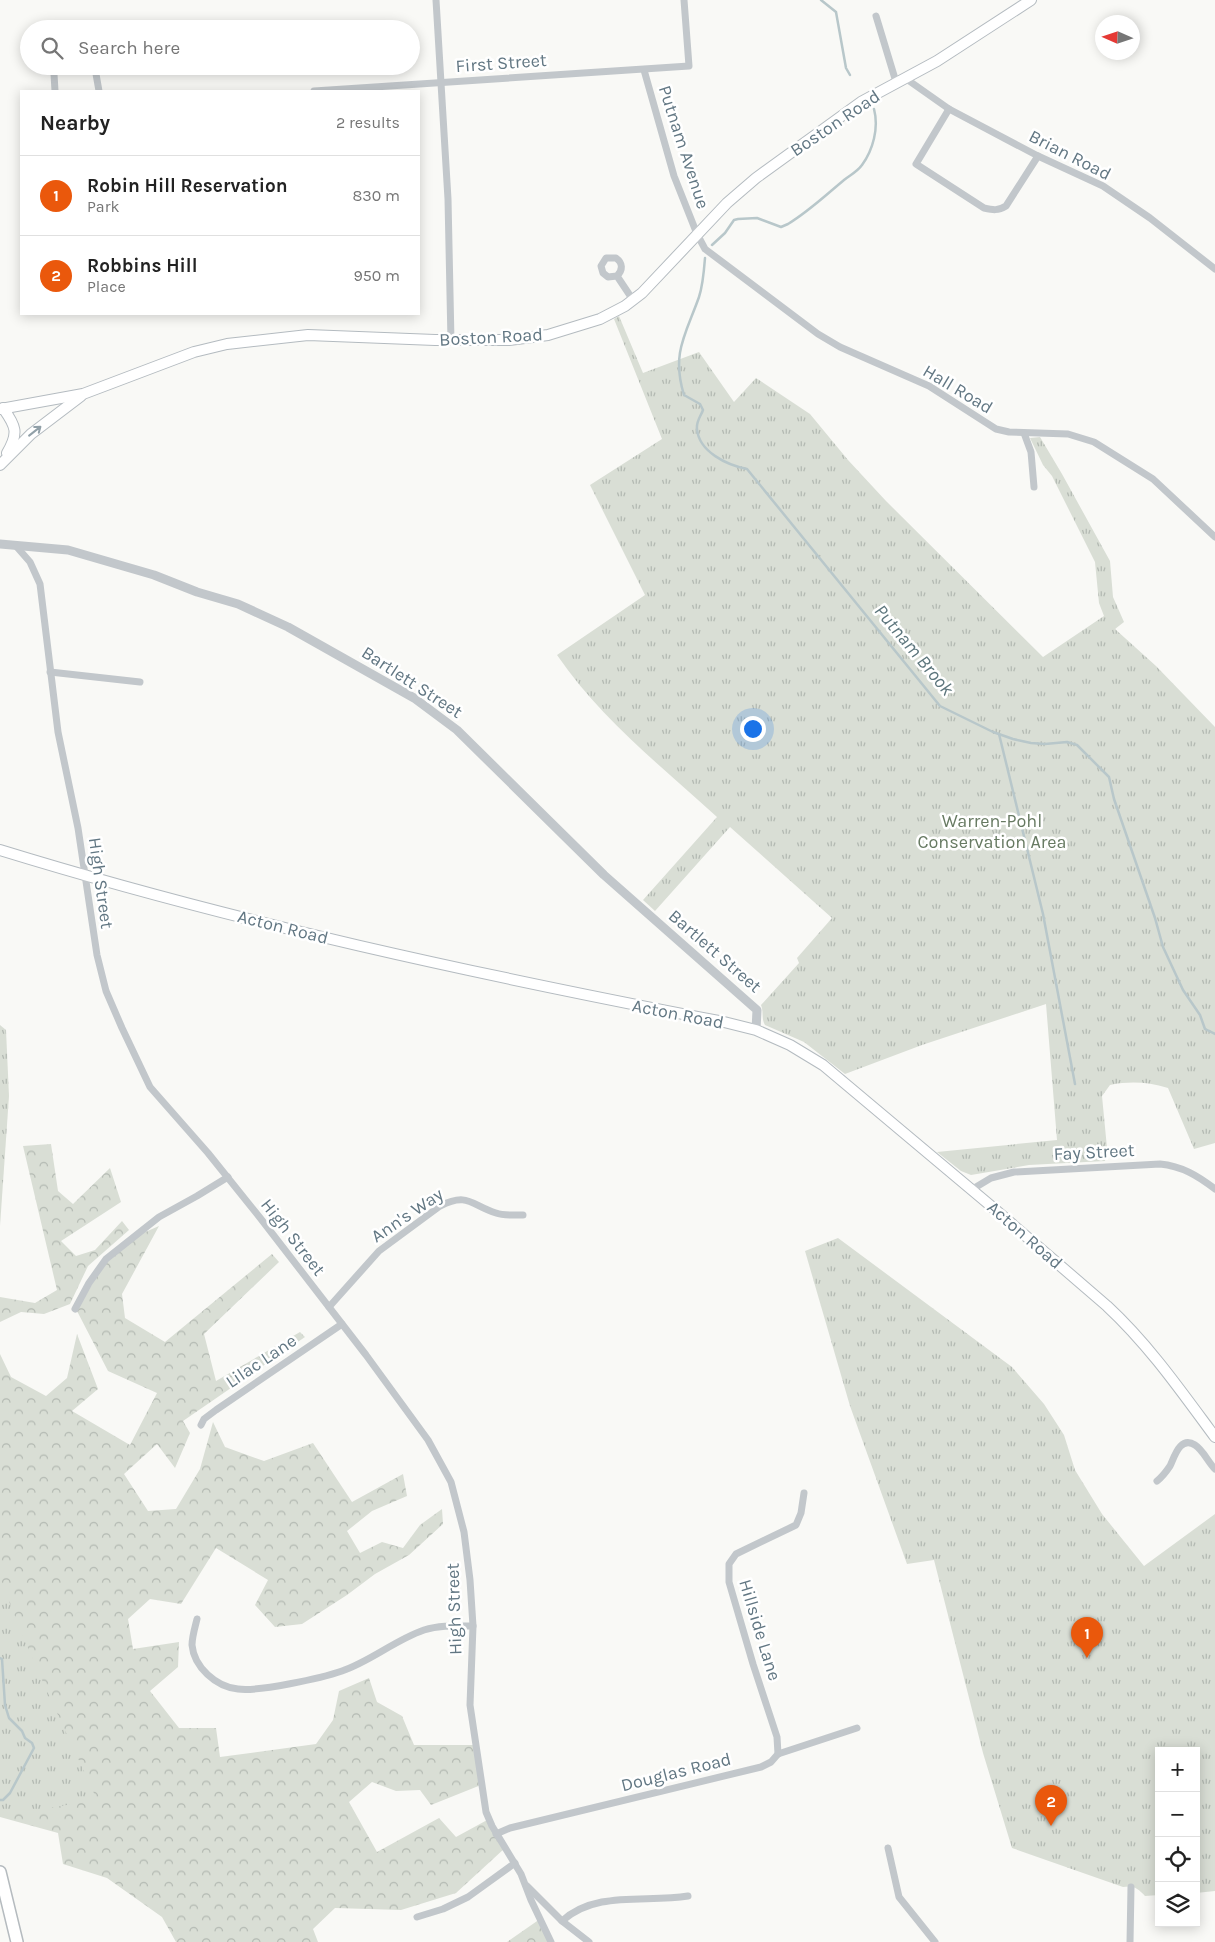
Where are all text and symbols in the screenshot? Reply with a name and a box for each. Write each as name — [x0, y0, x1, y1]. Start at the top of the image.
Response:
north arrow — [1095, 15, 1140, 60]
search box — [20, 20, 420, 75]
icon: search — [38, 34, 66, 62]
text: Search here — [78, 37, 180, 59]
street label: First Street — [455, 49, 547, 77]
street label: Putnam Avenue — [654, 82, 714, 212]
street label: Boston Road — [786, 85, 884, 161]
text: Nearby — [40, 111, 110, 135]
text: 2 results — [336, 113, 400, 132]
street label: Brian Road — [1025, 125, 1115, 185]
text: Robin Hill Reservation — [87, 175, 288, 197]
text: 1 — [53, 186, 59, 205]
text: 830 m — [352, 186, 400, 205]
text: Park — [87, 197, 119, 216]
text: Robbins Hill — [87, 255, 197, 277]
text: 2 — [51, 266, 61, 285]
text: 950 m — [353, 266, 400, 285]
text: Place — [87, 277, 126, 296]
street label: Boston Road — [439, 323, 543, 351]
street label: Hall Road — [919, 360, 997, 418]
one-way arrow — [29, 426, 42, 437]
water label: Putnam Brook — [870, 600, 959, 700]
street label: Bartlett Street — [357, 641, 467, 723]
your location — [740, 716, 766, 742]
park label: Warren-Pohl Conservation Area — [917, 810, 1067, 853]
street label: High Street — [84, 836, 118, 930]
street label: Acton Road — [235, 905, 331, 949]
street label: Bartlett Street — [664, 905, 766, 997]
street label: Acton Road — [630, 994, 726, 1034]
street label: Fay Street — [1053, 1139, 1135, 1165]
street label: Ann's Way — [367, 1183, 448, 1247]
street label: High Street — [256, 1194, 330, 1280]
street label: Acton Road — [983, 1196, 1067, 1274]
street label: Lilac Lane — [221, 1329, 301, 1393]
street label: High Street — [441, 1562, 467, 1655]
street label: Hillside Lane — [734, 1577, 786, 1683]
pin: 1 — [1071, 1617, 1103, 1658]
map controls — [1155, 1747, 1200, 1927]
button: + — [1155, 1747, 1200, 1792]
street label: Douglas Road — [619, 1748, 733, 1796]
pin: 2 — [1035, 1785, 1067, 1826]
button: − — [1155, 1792, 1200, 1837]
button: locate — [1155, 1837, 1200, 1882]
button: layers — [1155, 1882, 1200, 1927]

